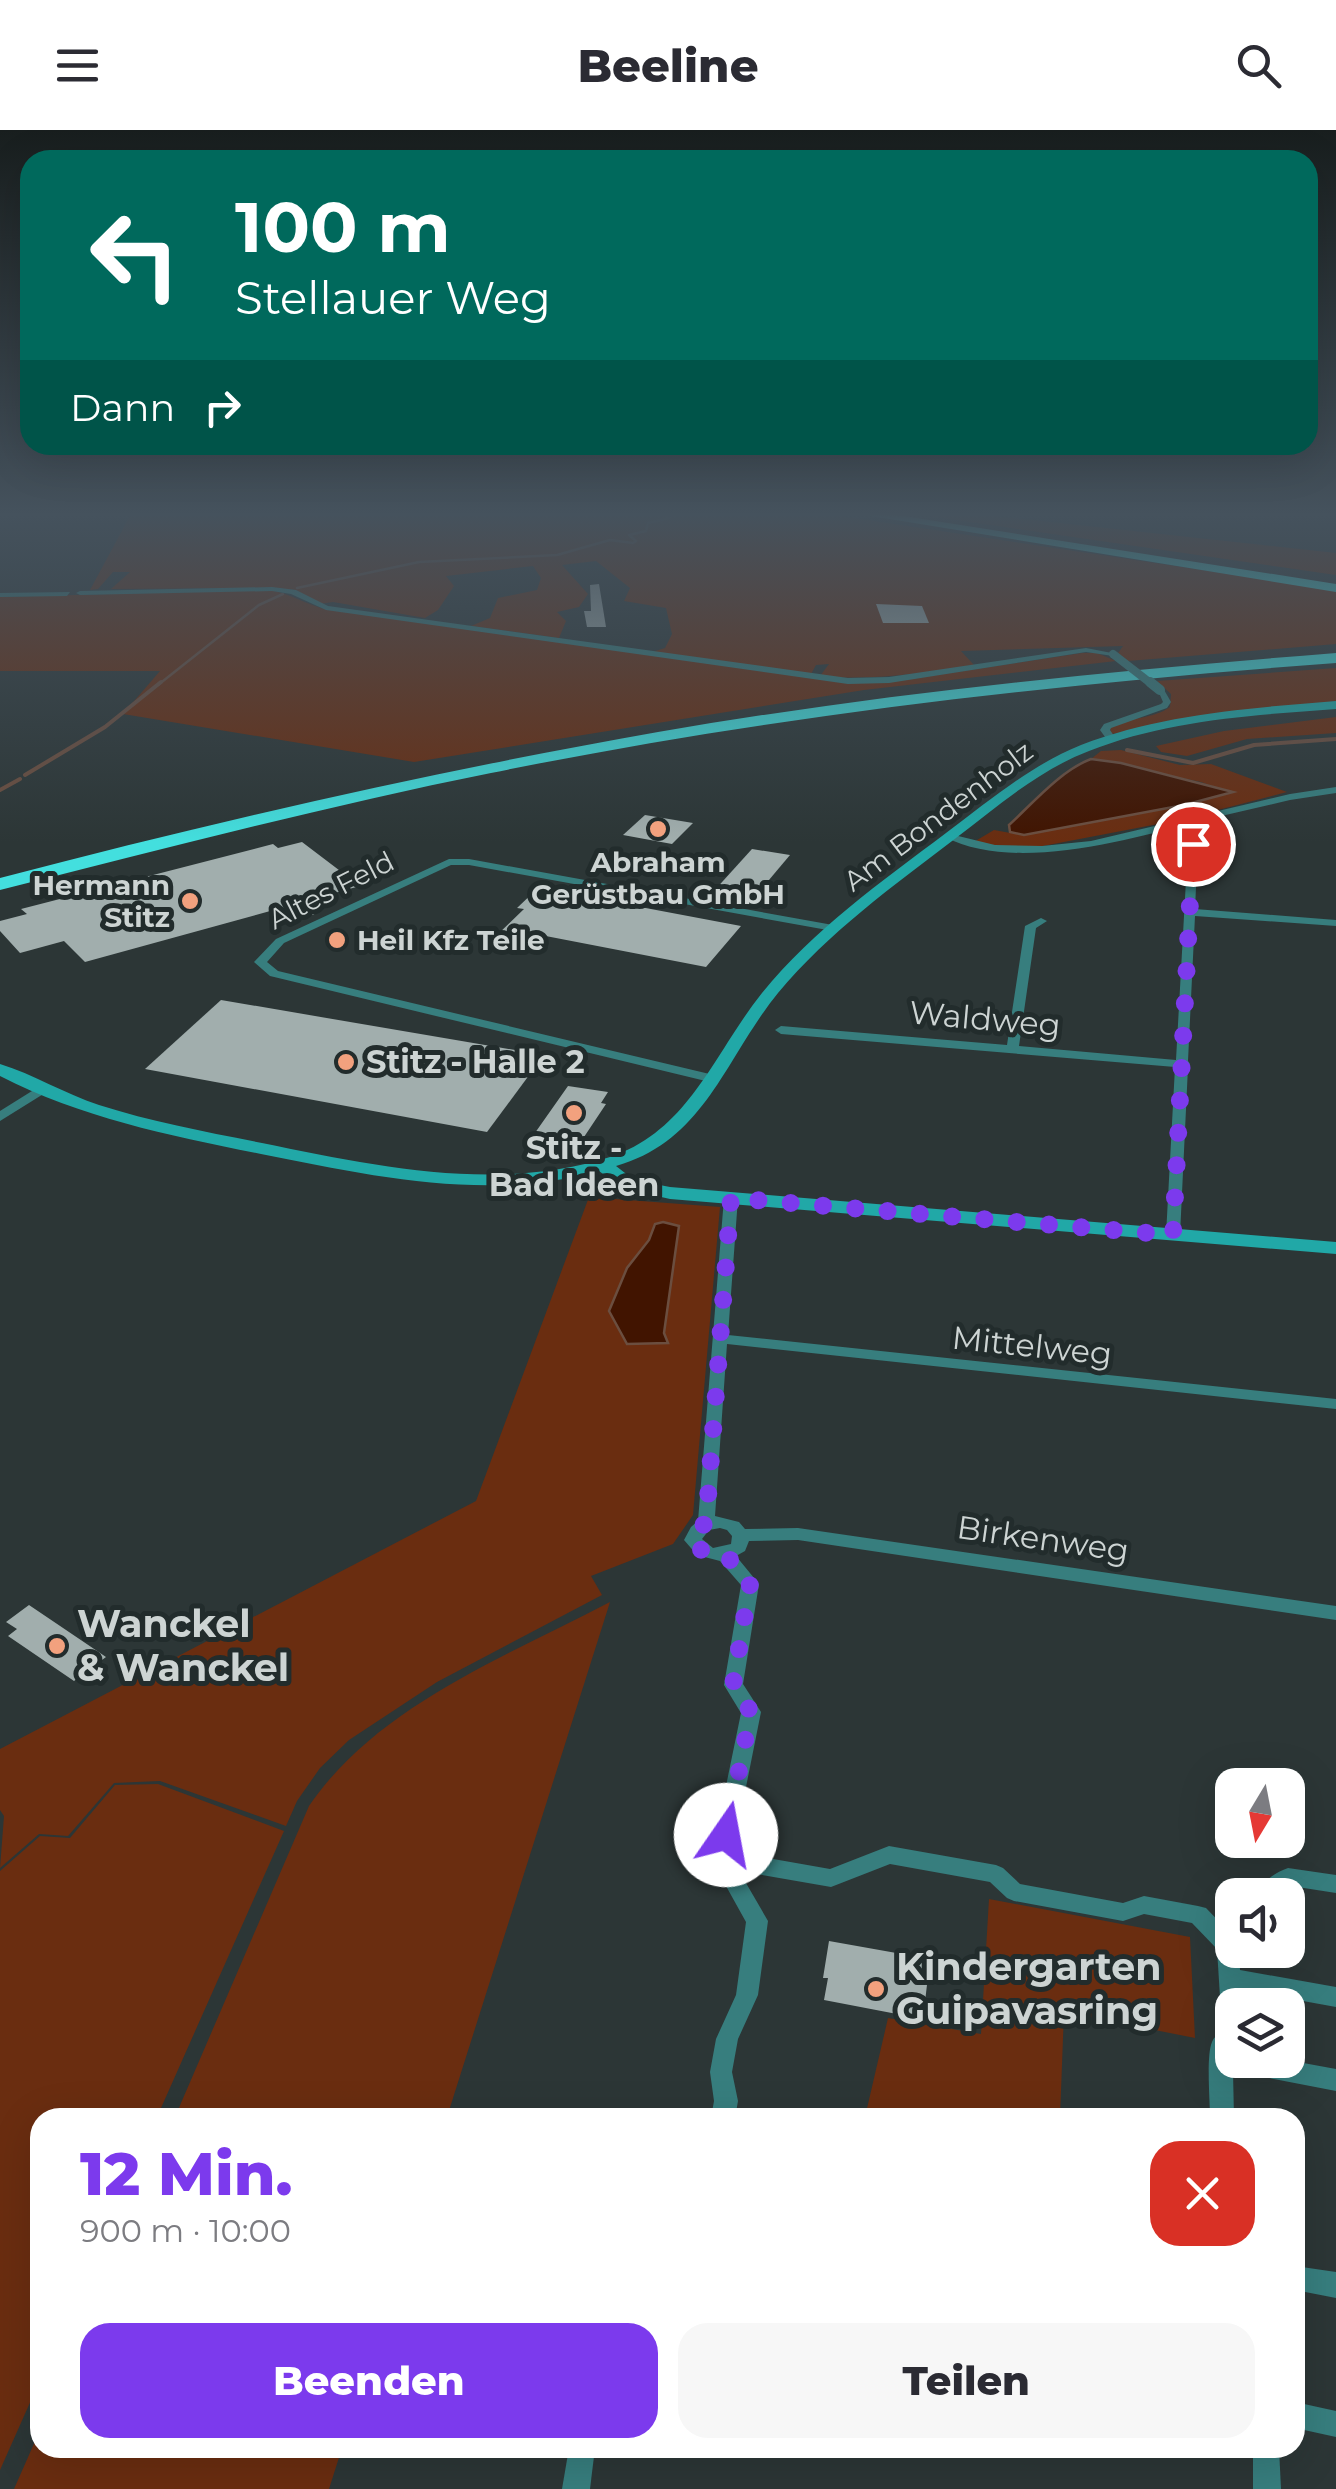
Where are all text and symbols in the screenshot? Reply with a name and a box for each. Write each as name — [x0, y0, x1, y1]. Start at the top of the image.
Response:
icon: menu — [50, 38, 105, 93]
text: Beeline — [577, 38, 759, 93]
icon: search — [1231, 38, 1286, 93]
text: 100 m — [235, 184, 451, 270]
icon: left — [70, 190, 200, 320]
text: Stellauer Weg — [235, 270, 551, 325]
icon: right — [195, 380, 250, 435]
text: Dann — [70, 384, 175, 431]
street label: Am Bondenholz — [837, 734, 1039, 898]
pin — [1151, 802, 1236, 887]
icon: arrive — [1166, 817, 1221, 872]
marker: Abraham Gerüstbau GmbH — [647, 818, 669, 840]
street label: Altes Feld — [262, 844, 400, 936]
place label: Abraham Gerüstbau GmbH — [531, 845, 785, 911]
place label: Hermann Stitz — [32, 868, 170, 934]
marker: Hermann Stitz — [179, 890, 201, 912]
place label: Heil Kfz Teile — [357, 923, 545, 957]
marker: Heil Kfz Teile — [326, 929, 348, 951]
street label: Waldweg — [908, 992, 1062, 1045]
place label: Stitz - Halle 2 — [366, 1042, 585, 1081]
marker: Stitz - Halle 2 — [335, 1051, 357, 1073]
marker: Stitz - Bad Ideen — [563, 1102, 585, 1124]
place label: Stitz - Bad Ideen — [489, 1128, 659, 1204]
street label: Mittelweg — [950, 1318, 1114, 1373]
street label: Birkenweg — [955, 1507, 1132, 1570]
place label: Wanckel & Wanckel — [77, 1600, 289, 1691]
marker: Wanckel & Wanckel — [46, 1635, 68, 1657]
north arrow — [1215, 1768, 1305, 1858]
map controls — [1215, 1768, 1305, 2078]
position arrow — [674, 1783, 778, 1887]
button: sound — [1215, 1878, 1305, 1968]
place label: Kindergarten Guipavasring — [896, 1943, 1161, 2034]
marker: Kindergarten Guipavasring — [865, 1978, 887, 2000]
button: layers — [1215, 1988, 1305, 2078]
text: 12 Min. — [80, 2137, 292, 2210]
button: close — [1150, 2141, 1255, 2246]
text: 900 m · 10:00 — [80, 2211, 291, 2250]
button: Beenden — [80, 2323, 658, 2438]
button: Teilen — [678, 2323, 1255, 2438]

